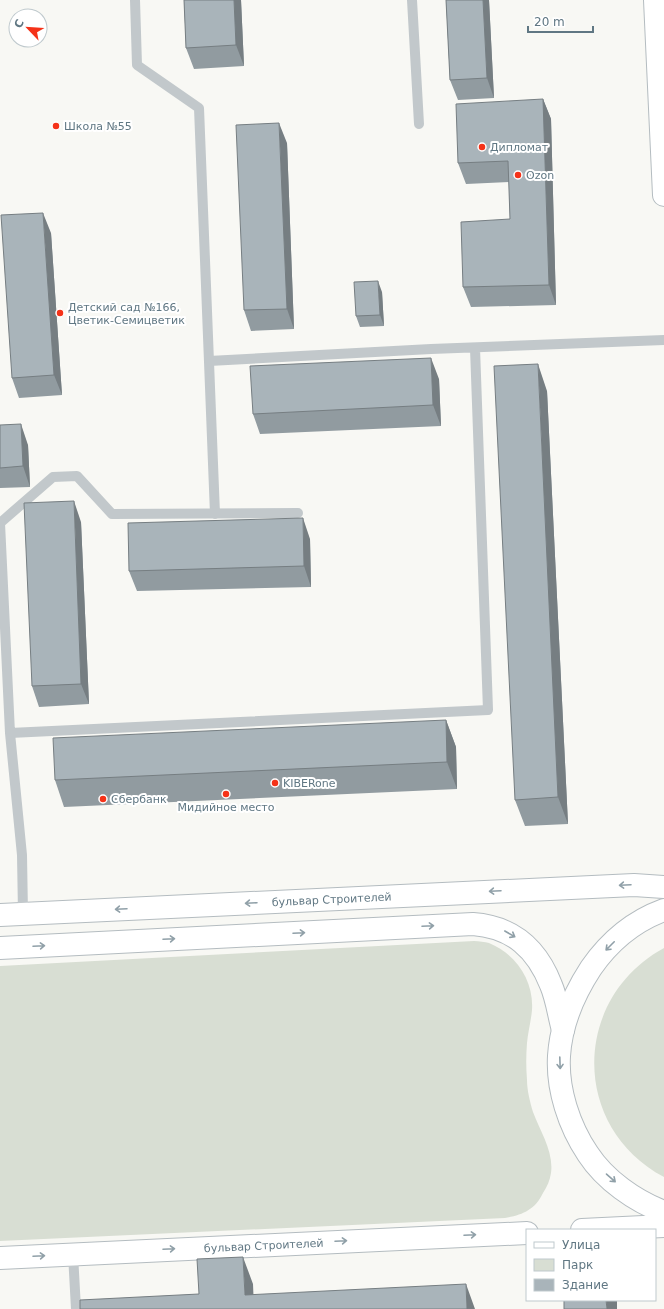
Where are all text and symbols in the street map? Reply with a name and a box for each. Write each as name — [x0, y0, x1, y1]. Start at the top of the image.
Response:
north arrow — [8, 8, 48, 48]
scale bar — [528, 8, 593, 34]
text: 20 m — [534, 15, 565, 29]
text: С — [12, 18, 27, 30]
place label: Школа №55 — [64, 120, 132, 133]
marker: Школа №55 — [51, 121, 61, 131]
place label: Дипломат — [490, 141, 549, 154]
marker: Дипломат — [477, 142, 487, 152]
place label: Ozon — [526, 169, 554, 182]
marker: Ozon — [513, 170, 523, 180]
place label: Детский сад №166, Цветик-Семицветик — [68, 301, 185, 327]
marker: Детский сад №166, Цветик-Семицветик — [55, 308, 65, 318]
place label: KIBERone — [283, 777, 336, 790]
marker: KIBERone — [270, 778, 280, 788]
marker: Мидийное место — [221, 789, 231, 799]
place label: Сбербанк — [111, 793, 167, 806]
marker: Сбербанк — [98, 794, 108, 804]
place label: Мидийное место — [178, 801, 275, 814]
one-way arrow — [619, 881, 632, 889]
one-way arrow — [489, 888, 502, 895]
street label: бульвар Строителей — [272, 890, 392, 909]
one-way arrow — [245, 899, 258, 907]
one-way arrow — [115, 906, 128, 913]
one-way arrow — [421, 923, 434, 930]
one-way arrow — [292, 929, 305, 936]
one-way arrow — [504, 931, 516, 939]
one-way arrow — [162, 936, 175, 943]
one-way arrow — [605, 941, 615, 951]
one-way arrow — [32, 942, 45, 950]
one-way arrow — [556, 1056, 563, 1069]
one-way arrow — [605, 1174, 616, 1183]
legend — [526, 1229, 656, 1301]
one-way arrow — [463, 1232, 476, 1239]
street label: бульвар Строителей — [204, 1237, 324, 1255]
one-way arrow — [334, 1238, 347, 1245]
text: Улица — [562, 1238, 600, 1252]
one-way arrow — [162, 1246, 175, 1253]
one-way arrow — [32, 1252, 45, 1259]
text: Парк — [562, 1258, 593, 1272]
text: Здание — [562, 1278, 608, 1292]

